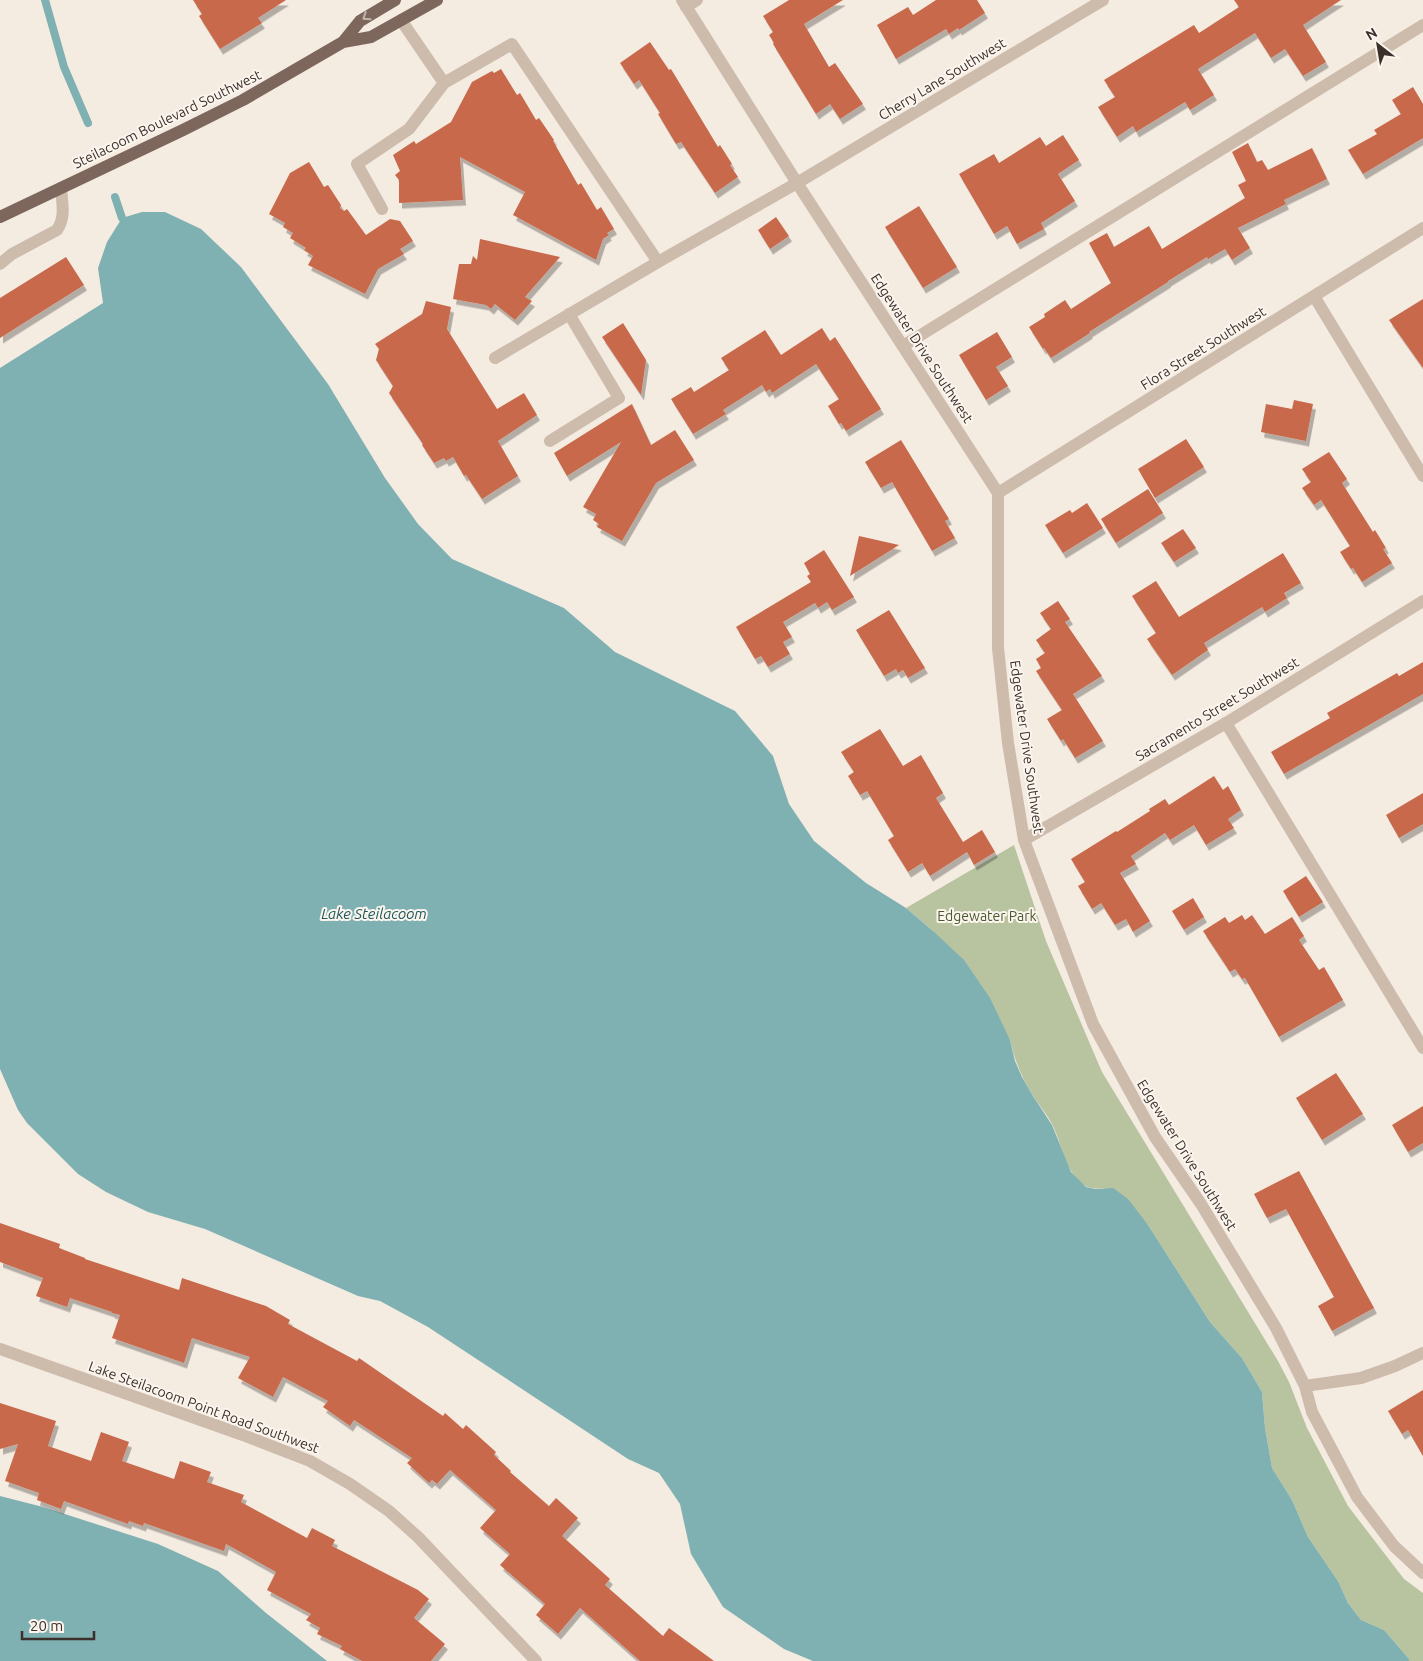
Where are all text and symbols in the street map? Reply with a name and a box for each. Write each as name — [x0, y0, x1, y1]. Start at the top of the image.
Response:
one-way arrow — [362, 11, 371, 21]
north arrow — [1353, 20, 1403, 70]
text: N — [1363, 24, 1380, 43]
street label: Cherry Lane Southwest — [875, 34, 1009, 123]
street label: Steilacoom Boulevard Southwest — [70, 66, 264, 172]
street label: Edgewater Drive Southwest — [868, 270, 977, 426]
street label: Flora Street Southwest — [1138, 303, 1269, 393]
street label: Sacramento Street Southwest — [1132, 654, 1302, 764]
street label: Edgewater Drive Southwest — [1007, 659, 1047, 835]
water label: Lake Steilacoom — [321, 905, 427, 922]
park label: Edgewater Park — [937, 908, 1037, 924]
street label: Edgewater Drive Southwest — [1134, 1077, 1240, 1234]
street label: Lake Steilacoom Point Road Southwest — [87, 1358, 322, 1456]
scale bar — [22, 1608, 95, 1640]
text: 20 m — [30, 1617, 63, 1634]

